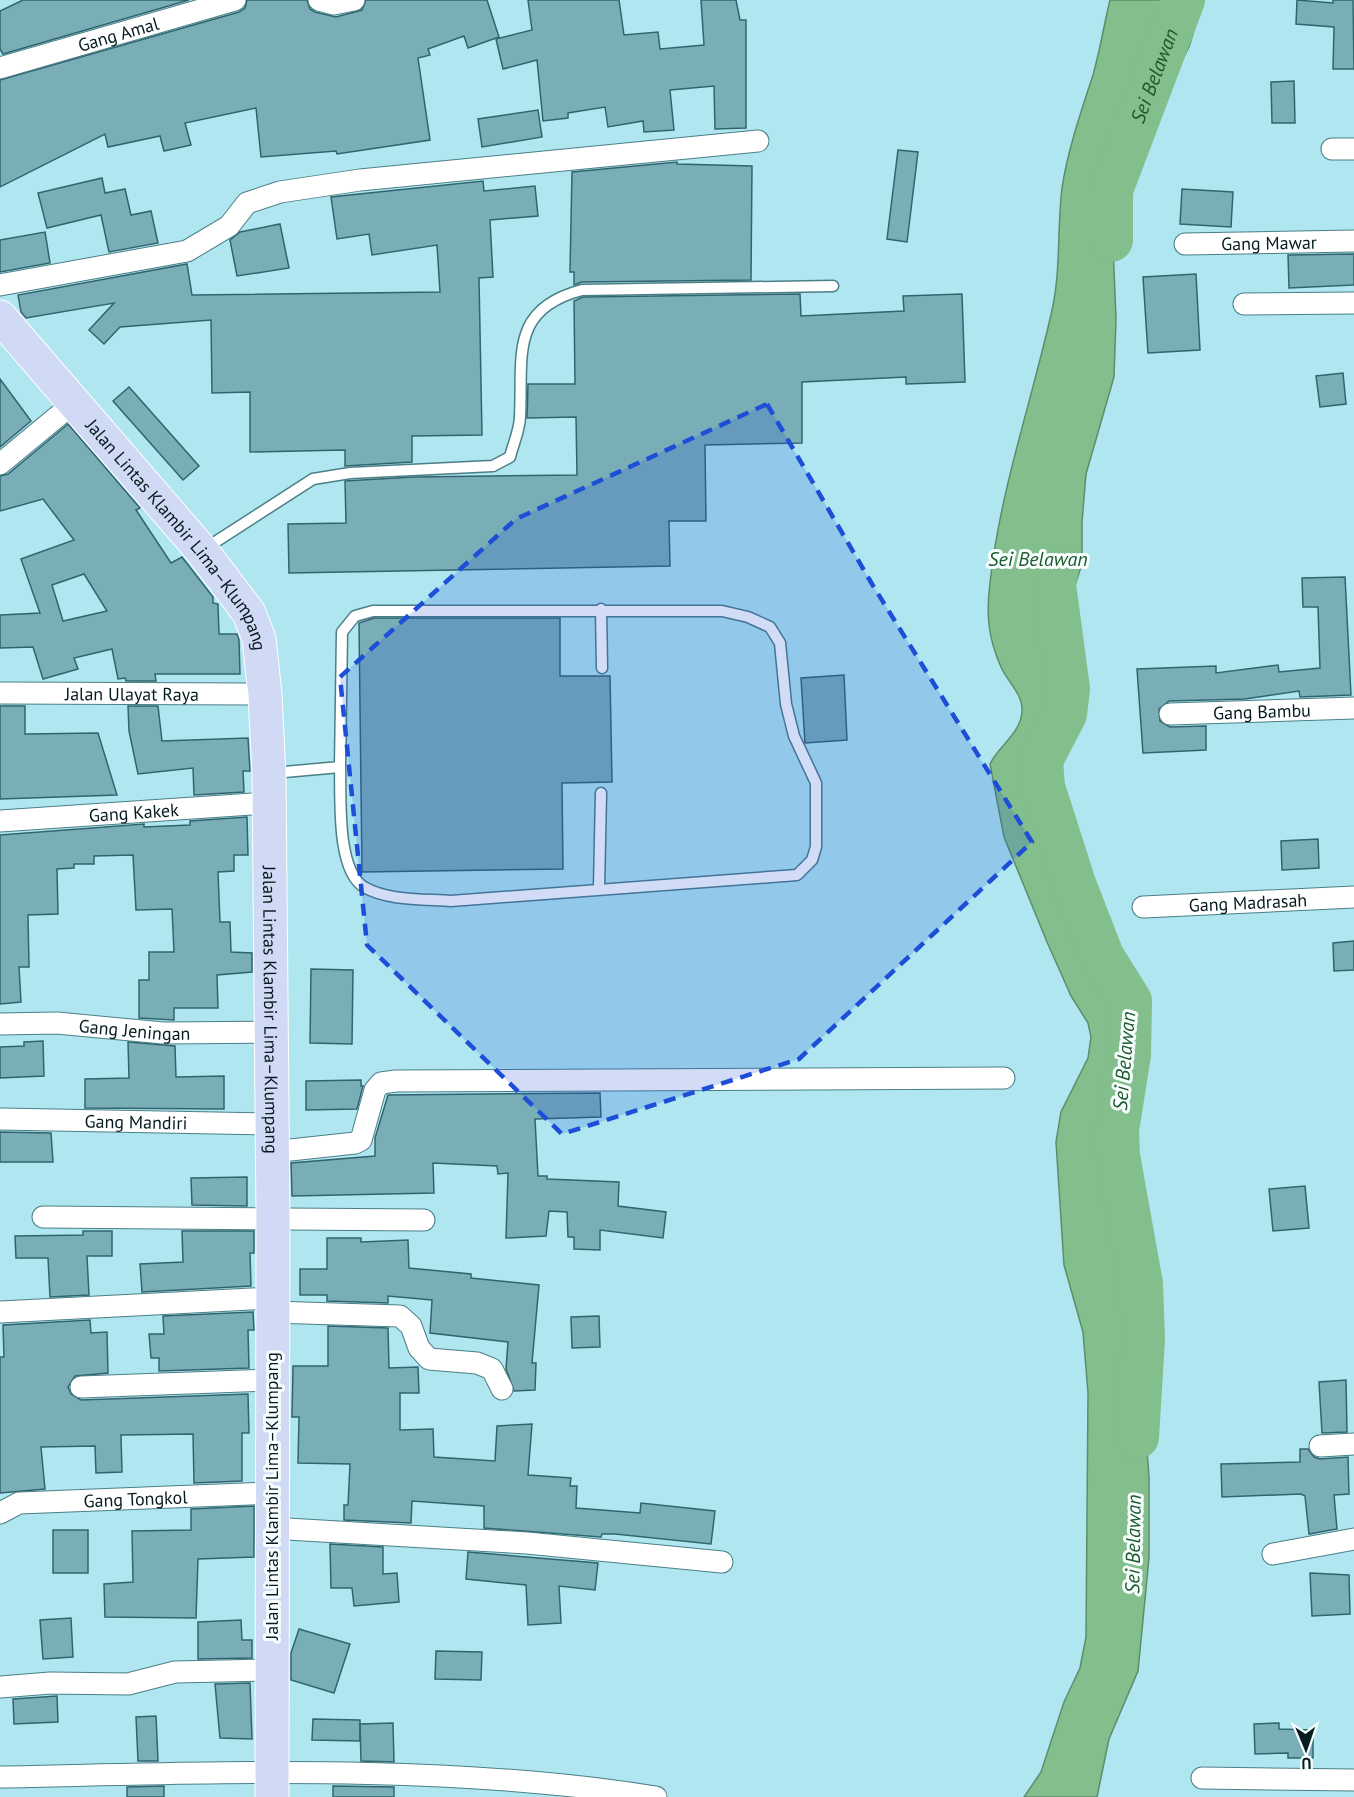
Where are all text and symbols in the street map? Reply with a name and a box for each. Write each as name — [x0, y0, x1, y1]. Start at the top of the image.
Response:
street label: Gang Amal — [75, 11, 162, 56]
water label: Sei Belawan — [1124, 25, 1184, 127]
street label: Gang Mawar — [1221, 230, 1317, 255]
street label: Jalan Lintas Klambir Lima–Klumpang — [81, 413, 272, 651]
water label: Sei Belawan — [988, 546, 1088, 572]
street label: Jalan Ulayat Raya — [64, 682, 199, 705]
street label: Gang Bambu — [1213, 698, 1311, 724]
street label: Gang Kakek — [88, 798, 180, 827]
street label: Jalan Lintas Klambir Lima–Klumpang — [258, 865, 284, 1154]
street label: Gang Madrasah — [1188, 888, 1308, 916]
water label: Sei Belawan — [1107, 1010, 1141, 1112]
street label: Gang Jeningan — [78, 1014, 190, 1045]
street label: Gang Mandiri — [84, 1109, 188, 1134]
street label: Jalan Lintas Klambir Lima–Klumpang — [260, 1352, 283, 1641]
street label: Gang Tongkol — [83, 1485, 189, 1512]
water label: Sei Belawan — [1119, 1494, 1147, 1594]
north arrow — [1276, 1719, 1336, 1779]
text: U — [1301, 1754, 1312, 1774]

